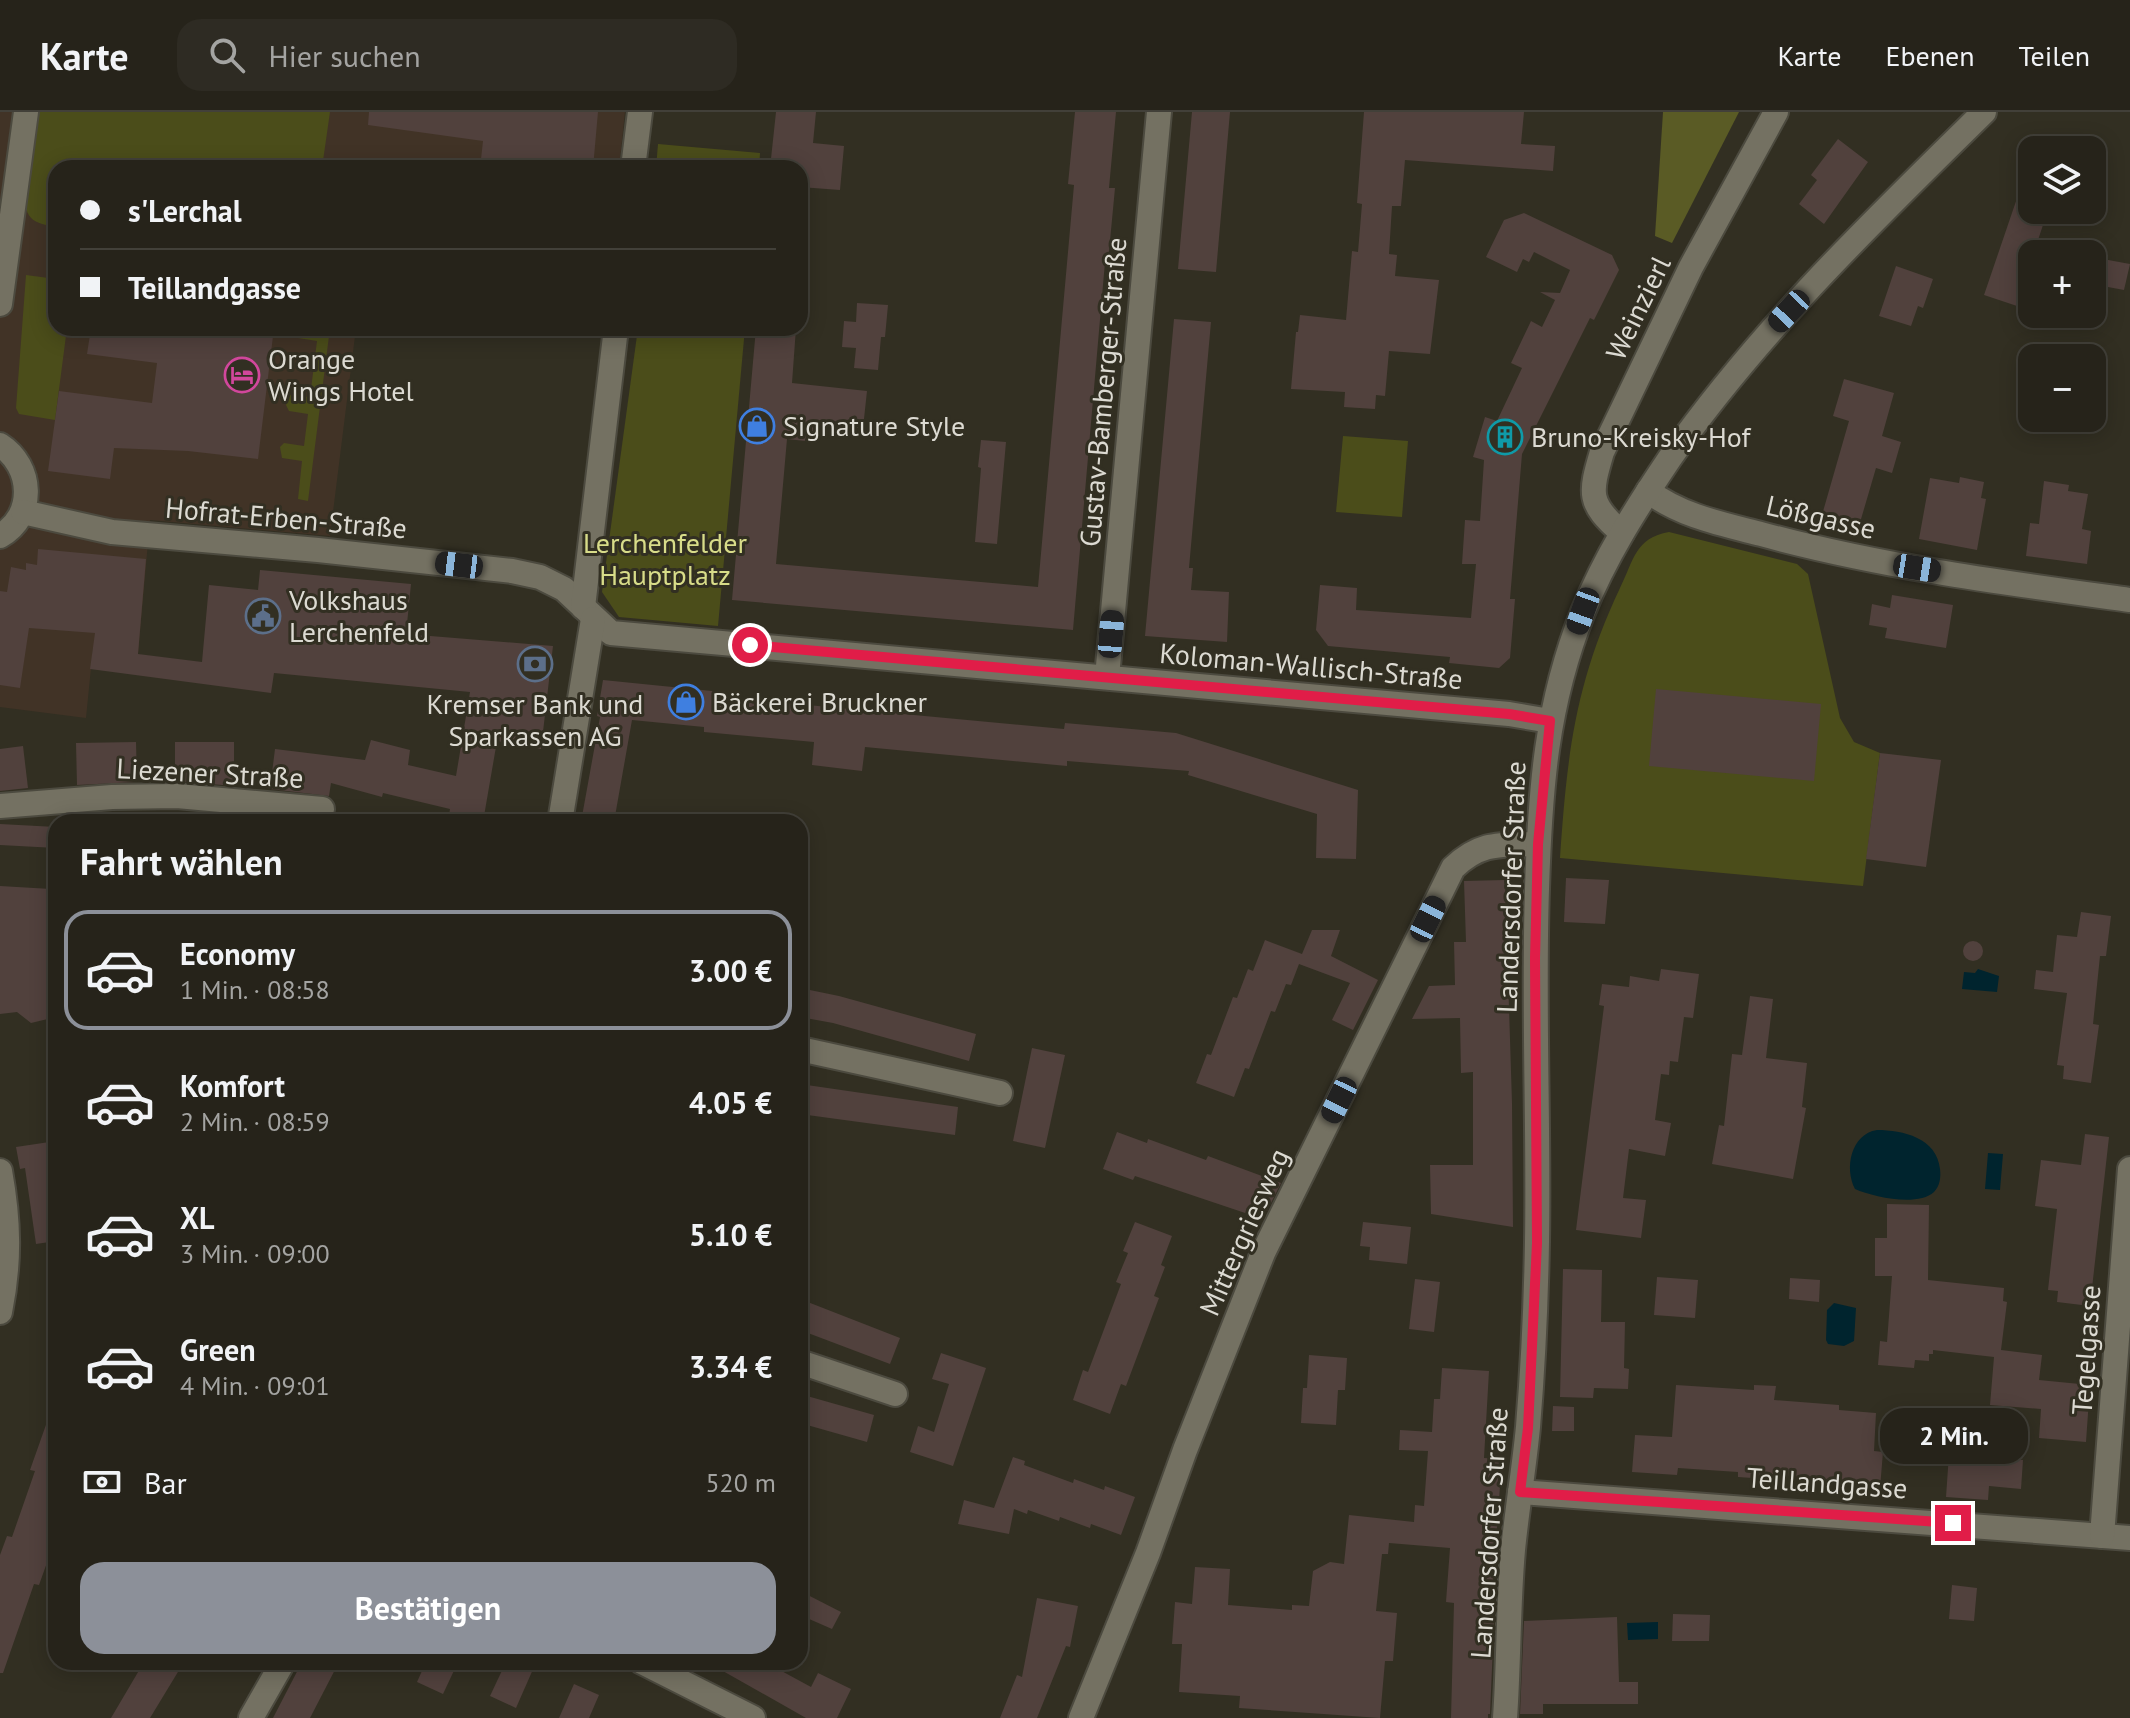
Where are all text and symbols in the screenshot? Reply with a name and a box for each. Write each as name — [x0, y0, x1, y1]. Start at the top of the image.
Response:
search box — [177, 19, 737, 91]
text: Karte — [40, 31, 129, 80]
icon: search — [205, 33, 249, 77]
text: Hier suchen — [269, 36, 421, 75]
text: Karte — [1777, 37, 1841, 74]
text: Ebenen — [1885, 37, 1975, 74]
text: Teilen — [2019, 37, 2090, 74]
map controls — [2018, 136, 2106, 432]
button: layers — [2018, 136, 2106, 224]
text: s'Lerchal — [128, 191, 241, 230]
street label: Gustav-Bamberger-Straße — [1071, 236, 1134, 548]
button: + — [2018, 240, 2106, 328]
street label: Weinzierl — [1597, 250, 1679, 366]
text: Teillandgasse — [128, 268, 301, 307]
car — [1764, 285, 1814, 337]
place label: Orange Wings Hotel — [268, 340, 414, 409]
button: − — [2018, 344, 2106, 432]
hotel icon: Orange Wings Hotel — [223, 356, 261, 394]
shop icon: Signature Style — [738, 407, 776, 445]
place label: Signature Style — [783, 407, 965, 444]
building icon: Bruno-Kreisky-Hof — [1486, 418, 1524, 456]
place label: Bruno-Kreisky-Hof — [1531, 418, 1752, 455]
street label: Lößgasse — [1763, 486, 1879, 547]
street label: Hofrat-Erben-Straße — [164, 489, 408, 546]
park label: Lerchenfelder Hauptplatz — [583, 524, 747, 593]
car — [434, 550, 484, 580]
car — [1891, 552, 1943, 584]
place label: Volkshaus Lerchenfeld — [288, 581, 429, 650]
car — [1564, 584, 1602, 638]
public building icon: Volkshaus Lerchenfeld — [244, 597, 282, 635]
car — [1097, 609, 1125, 659]
route start — [732, 627, 768, 663]
street label: Koloman-Wallisch-Straße — [1158, 634, 1464, 697]
bank icon: Kremser Bank und Sparkassen AG — [516, 645, 554, 683]
shop icon: Bäckerei Bruckner — [667, 683, 705, 721]
place label: Bäckerei Bruckner — [712, 683, 927, 720]
place label: Kremser Bank und Sparkassen AG — [427, 685, 643, 754]
street label: Liezener Straße — [116, 749, 305, 796]
street label: Landersdorfer Straße — [1488, 761, 1533, 1013]
text: Fahrt wählen — [80, 838, 283, 885]
car — [1407, 892, 1449, 946]
icon: car — [84, 934, 156, 1006]
text: Economy — [180, 934, 295, 973]
text: 3.00 € — [689, 951, 772, 990]
text: 1 Min. · 08:58 — [180, 973, 330, 1006]
icon: car — [84, 1066, 156, 1138]
text: Komfort — [180, 1066, 285, 1105]
car — [1318, 1073, 1360, 1127]
text: 4.05 € — [689, 1083, 772, 1122]
text: 2 Min. · 08:59 — [180, 1105, 330, 1138]
street label: Mittergriesweg — [1190, 1142, 1297, 1321]
icon: car — [84, 1198, 156, 1270]
text: XL — [180, 1198, 214, 1237]
text: 5.10 € — [689, 1215, 772, 1254]
text: 3 Min. · 09:00 — [180, 1237, 330, 1270]
street label: Tegelgasse — [2063, 1284, 2108, 1416]
icon: car — [84, 1330, 156, 1402]
text: Green — [180, 1330, 255, 1369]
text: 3.34 € — [689, 1347, 772, 1386]
text: 4 Min. · 09:01 — [180, 1369, 330, 1402]
street label: Landersdorfer Straße — [1461, 1406, 1516, 1660]
callout: 2 Min. — [1879, 1407, 2027, 1463]
text: 2 Min. — [1919, 1419, 1989, 1452]
street label: Teillandgasse — [1745, 1458, 1909, 1507]
icon: cash — [80, 1460, 124, 1504]
text: Bar — [144, 1463, 187, 1502]
text: 520 m — [705, 1466, 776, 1499]
route end — [1935, 1505, 1971, 1541]
button: Bestätigen — [80, 1562, 776, 1654]

